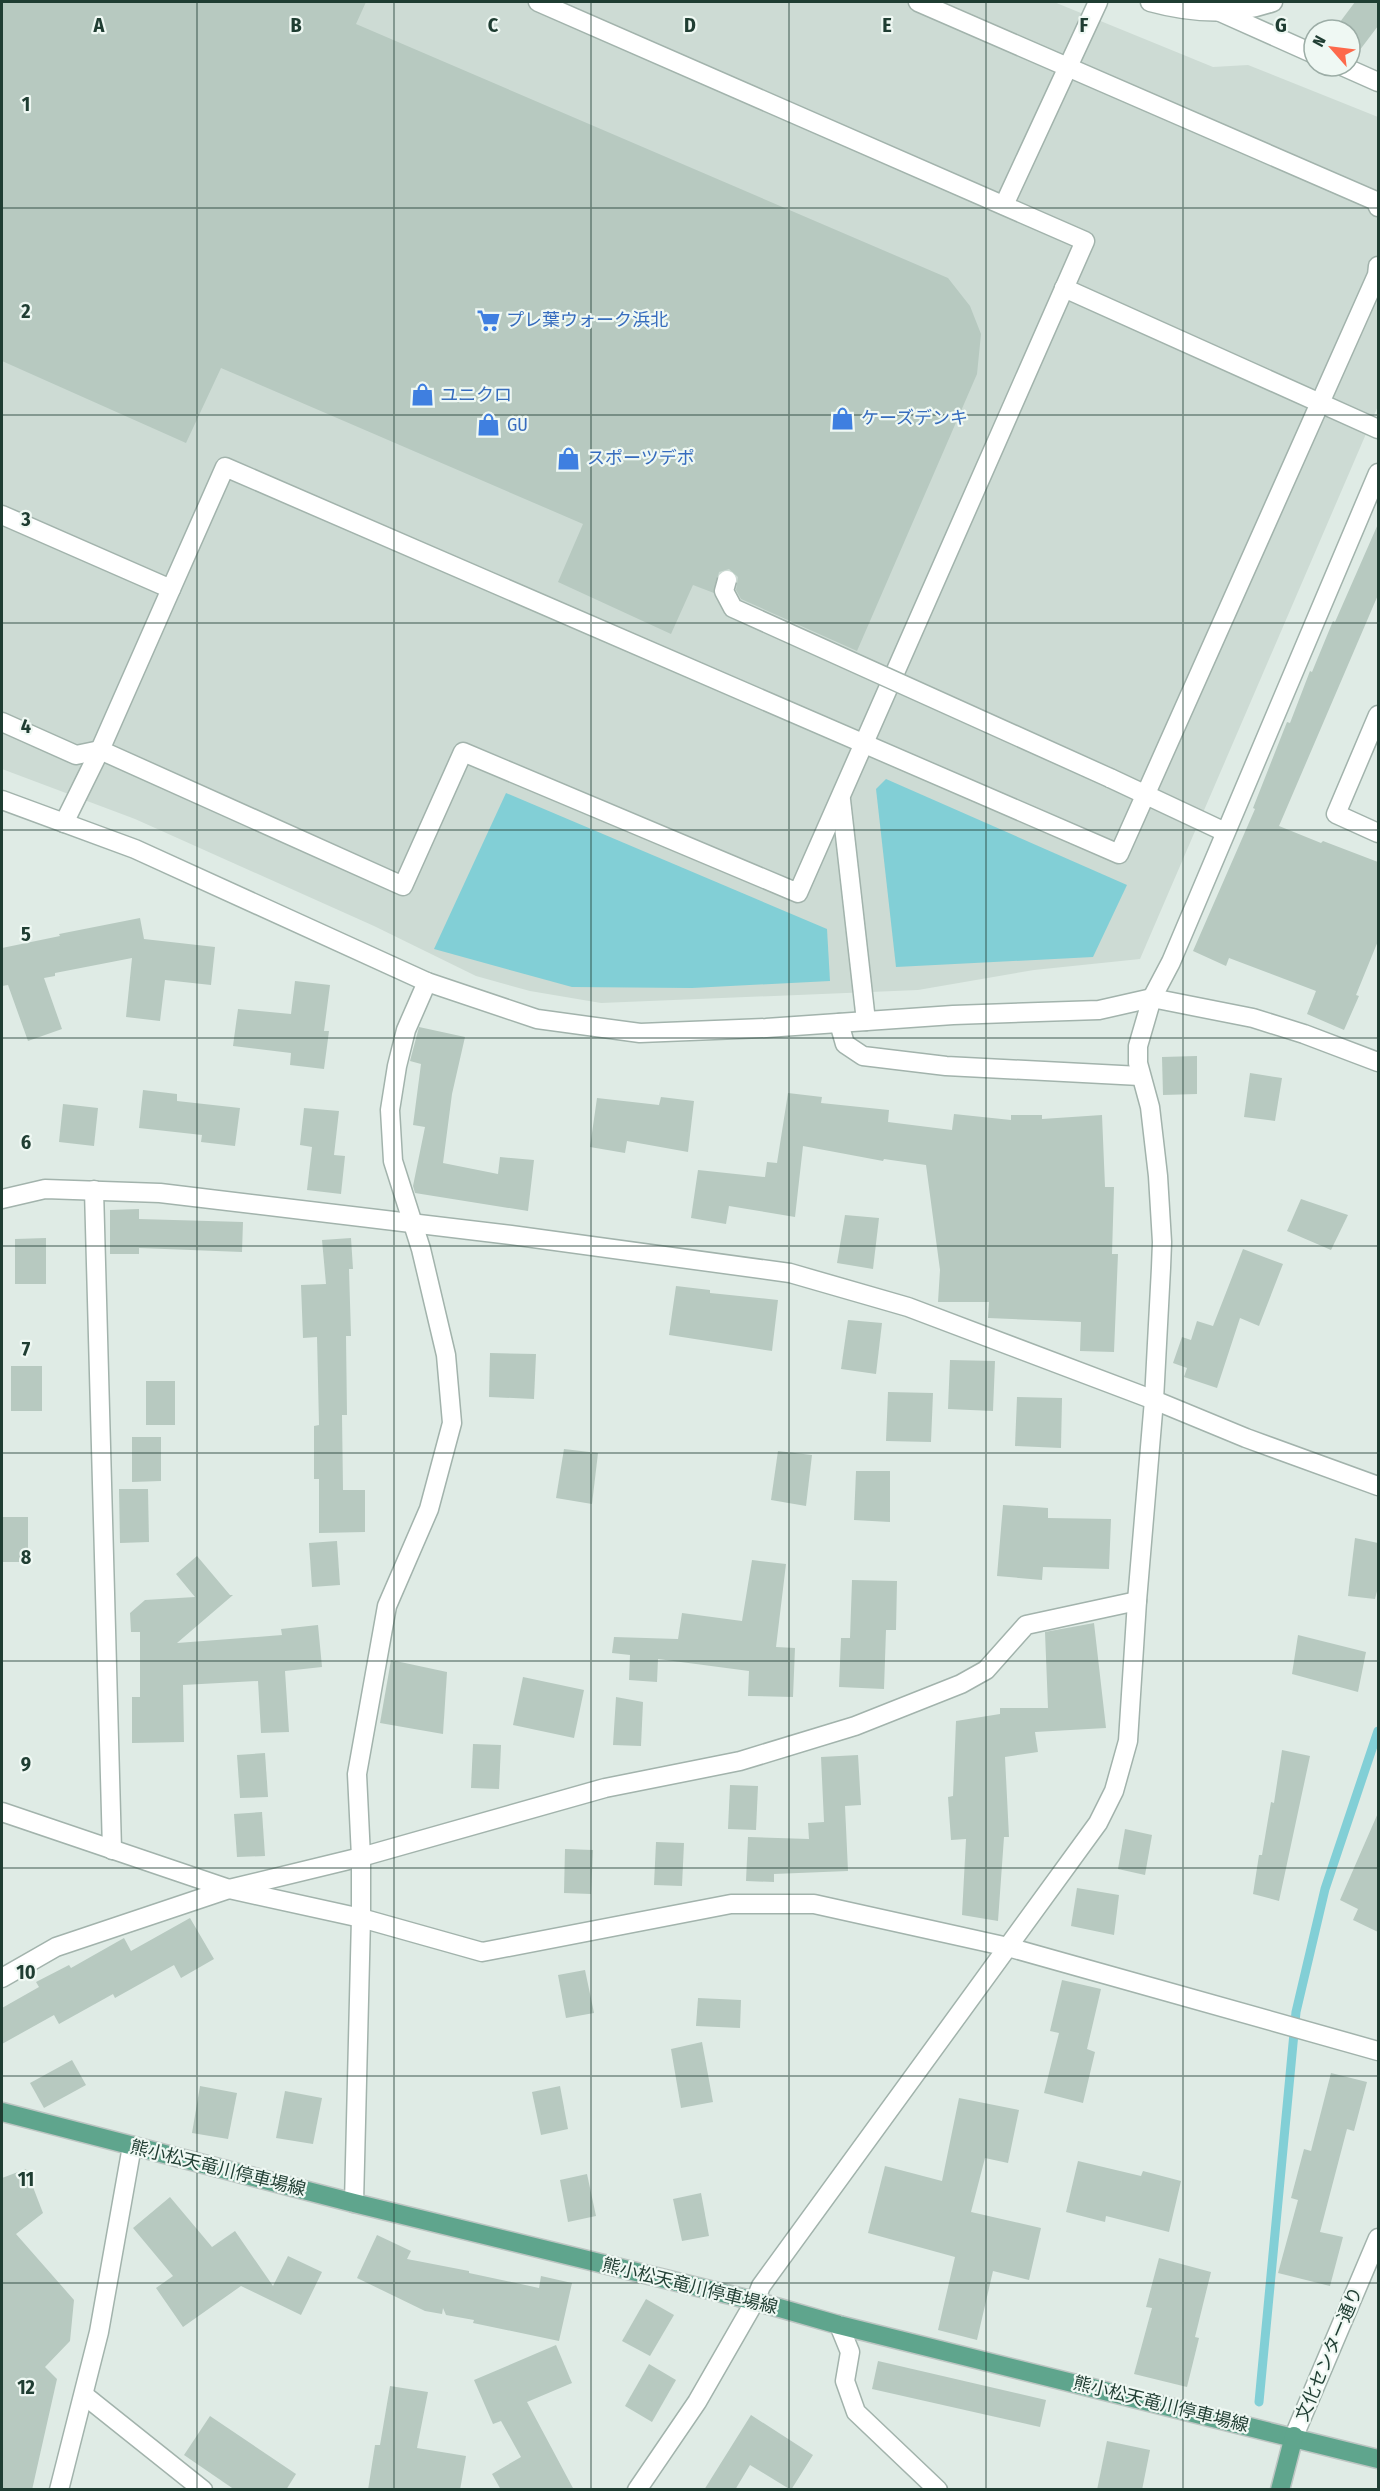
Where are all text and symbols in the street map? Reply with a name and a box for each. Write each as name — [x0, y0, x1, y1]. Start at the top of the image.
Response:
text: A — [93, 13, 106, 37]
text: B — [290, 13, 302, 37]
text: C — [488, 13, 499, 37]
text: D — [684, 13, 696, 37]
text: E — [882, 13, 892, 37]
text: F — [1080, 13, 1089, 37]
text: G — [1275, 13, 1287, 37]
north arrow — [1302, 18, 1362, 78]
text: N — [1309, 32, 1330, 50]
text: 1 — [22, 92, 30, 116]
text: 2 — [20, 299, 31, 323]
supermarket icon: プレ葉ウォーク浜北 — [475, 307, 501, 333]
place label: プレ葉ウォーク浜北 — [506, 309, 668, 331]
shop icon: ユニクロ — [409, 382, 435, 408]
place label: ユニクロ — [440, 384, 512, 406]
shop icon: ケーズデンキ — [830, 405, 856, 431]
place label: ケーズデンキ — [861, 407, 968, 429]
shop icon: GU — [476, 412, 502, 438]
place label: GU — [507, 414, 528, 436]
shop icon: スポーツデポ — [556, 445, 582, 471]
place label: スポーツデポ — [587, 447, 695, 469]
text: 3 — [20, 507, 31, 531]
text: 4 — [21, 714, 31, 738]
text: 5 — [21, 922, 31, 946]
text: 6 — [21, 1130, 31, 1154]
text: 7 — [22, 1337, 31, 1361]
text: 8 — [21, 1545, 32, 1569]
text: 9 — [21, 1752, 31, 1776]
text: 10 — [16, 1960, 36, 1984]
street label: 熊小松天竜川停車場線 — [128, 2136, 308, 2200]
text: 11 — [18, 2167, 34, 2191]
street label: 熊小松天竜川停車場線 — [600, 2254, 780, 2318]
street label: 文化センター通り — [1291, 2283, 1367, 2425]
street label: 熊小松天竜川停車場線 — [1071, 2372, 1251, 2436]
text: 12 — [17, 2375, 35, 2399]

